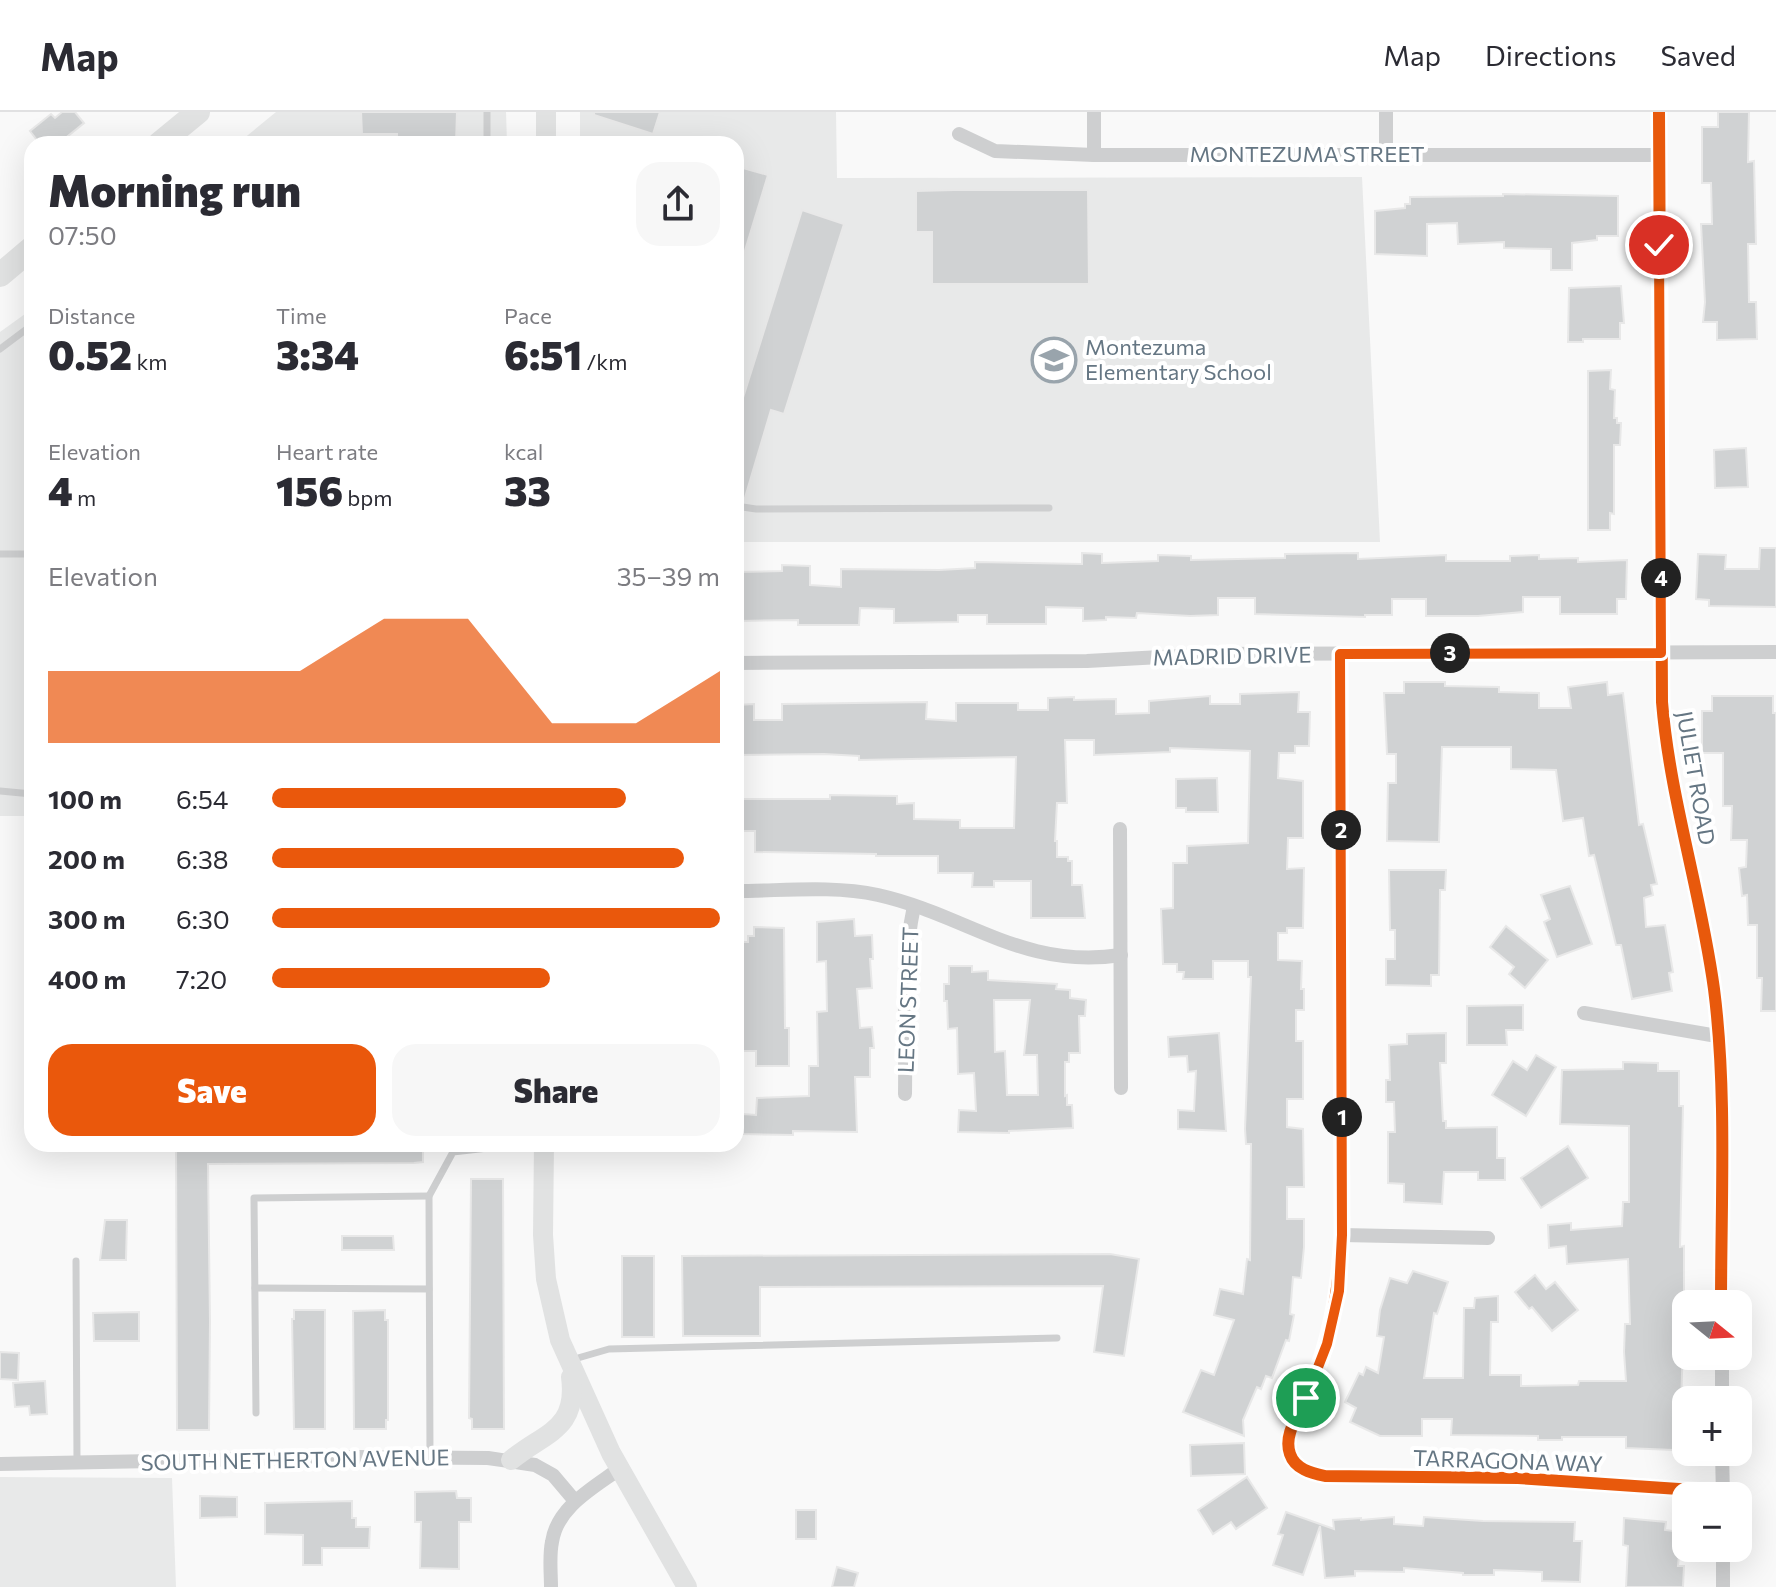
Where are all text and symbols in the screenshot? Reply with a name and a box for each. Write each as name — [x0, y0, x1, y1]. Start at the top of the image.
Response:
text: Map — [40, 32, 119, 79]
text: Map — [1383, 38, 1441, 72]
text: Directions — [1485, 38, 1616, 72]
text: Saved — [1660, 38, 1736, 72]
street label: MONTEZUMA STREET — [1189, 140, 1425, 167]
text: Morning run — [48, 162, 301, 216]
button: share — [636, 162, 720, 246]
pin — [1625, 211, 1693, 279]
text: 07:50 — [48, 219, 117, 250]
icon: check — [1637, 223, 1681, 267]
text: Distance — [48, 302, 135, 329]
text: Time — [276, 302, 327, 329]
text: Pace — [504, 302, 552, 329]
text: 0.52 — [48, 329, 132, 378]
text: 3:34 — [276, 329, 359, 378]
text: 6:51 — [504, 329, 582, 378]
place label: Montezuma Elementary School — [1085, 333, 1272, 385]
school or university icon: Montezuma Elementary School — [1030, 336, 1078, 384]
text: km — [132, 348, 168, 375]
text: /km — [582, 348, 627, 375]
text: Elevation — [48, 438, 141, 465]
text: Heart rate — [276, 438, 378, 465]
text: kcal — [504, 438, 543, 465]
text: 4 — [48, 465, 73, 514]
text: 156 — [276, 465, 343, 514]
text: 33 — [504, 465, 551, 514]
text: m — [73, 484, 96, 511]
text: bpm — [343, 484, 393, 511]
pin: 4 — [1641, 558, 1681, 598]
text: Elevation — [48, 560, 158, 591]
text: 35–39 m — [617, 560, 720, 591]
text: 4 — [1654, 564, 1668, 591]
pin: 3 — [1430, 633, 1470, 673]
text: 3 — [1444, 639, 1456, 666]
street label: MADRID DRIVE — [1152, 641, 1312, 670]
street label: JULIET ROAD — [1671, 709, 1722, 847]
text: 100 m — [48, 783, 122, 814]
text: 6:54 — [176, 783, 228, 814]
pin: 2 — [1321, 810, 1361, 850]
text: 2 — [1335, 816, 1347, 843]
text: 200 m — [48, 843, 125, 874]
text: 6:38 — [176, 843, 229, 874]
text: 300 m — [48, 903, 125, 934]
text: 6:30 — [176, 903, 230, 934]
street label: LEON STREET — [891, 927, 924, 1073]
text: 400 m — [48, 963, 126, 994]
text: 7:20 — [176, 963, 227, 994]
button: Save — [48, 1044, 376, 1136]
button: Share — [392, 1044, 720, 1136]
pin: 1 — [1322, 1097, 1362, 1137]
text: 1 — [1337, 1103, 1347, 1130]
north arrow — [1672, 1290, 1752, 1370]
map controls — [1672, 1290, 1752, 1562]
pin — [1272, 1364, 1340, 1432]
icon: arrive — [1284, 1376, 1328, 1420]
button: + — [1672, 1386, 1752, 1466]
street label: SOUTH NETHERTON AVENUE — [140, 1443, 450, 1476]
street label: TARRAGONA WAY — [1413, 1444, 1603, 1477]
button: − — [1672, 1482, 1752, 1562]

